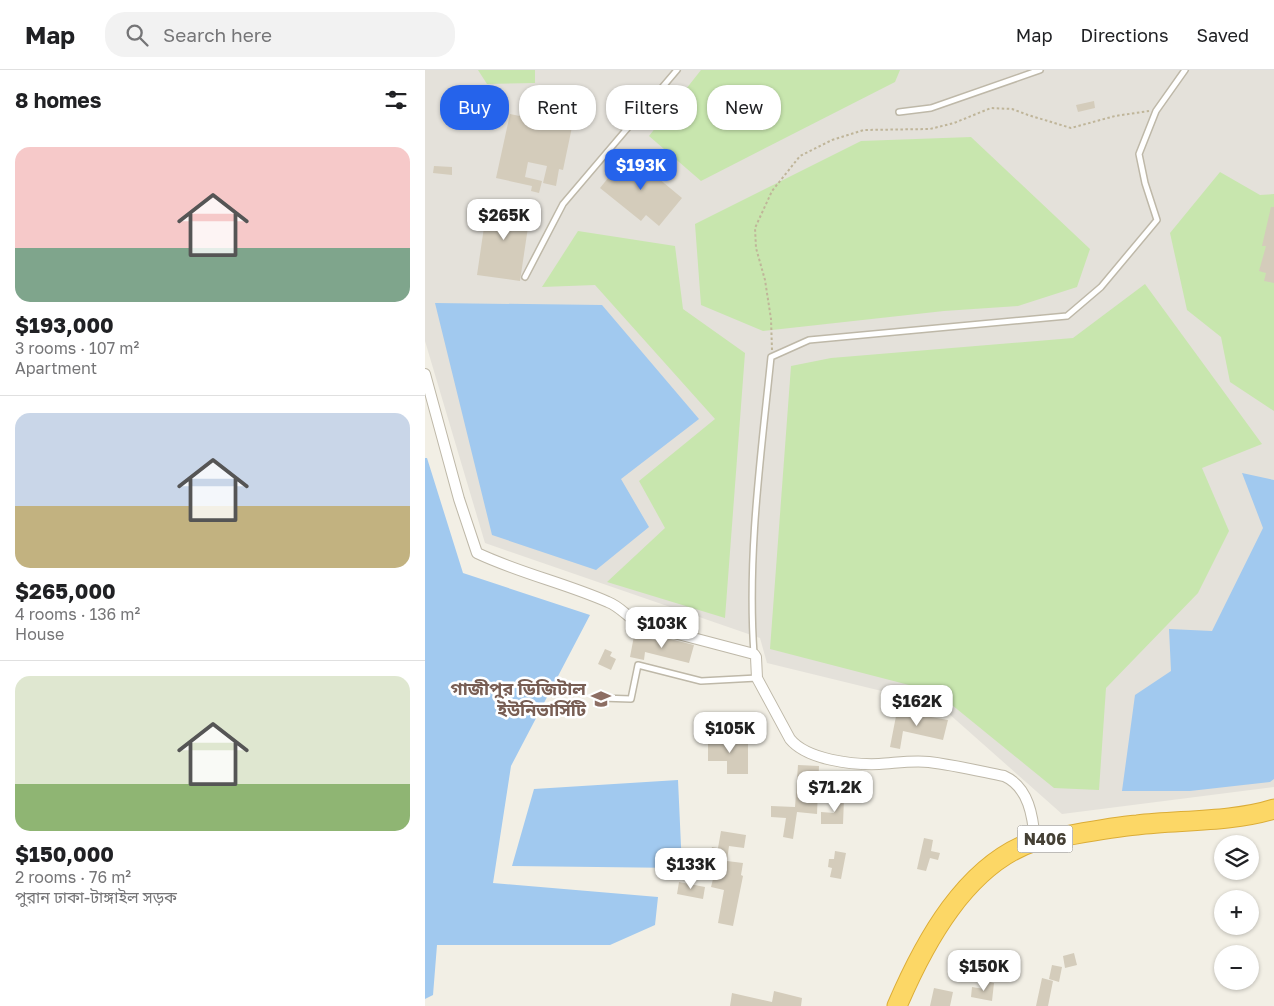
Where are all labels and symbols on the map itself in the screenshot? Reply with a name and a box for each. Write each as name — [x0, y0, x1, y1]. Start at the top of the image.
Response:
pin: $193K — [606, 148, 676, 191]
pin: $265K — [469, 198, 539, 241]
pin: $103K — [627, 606, 697, 649]
place label: গাজীপুর ডিজিটাল ইউনিভার্সিটি — [450, 677, 587, 720]
pin: $162K — [882, 684, 952, 727]
school or university icon: গাজীপুর ডিজিটাল ইউনিভার্সিটি — [590, 688, 612, 710]
pin: $105K — [695, 712, 765, 754]
pin: $71.2K — [794, 770, 876, 813]
road number: N406 — [1017, 826, 1073, 852]
pin: $133K — [656, 848, 726, 890]
pin: $150K — [949, 950, 1019, 992]

